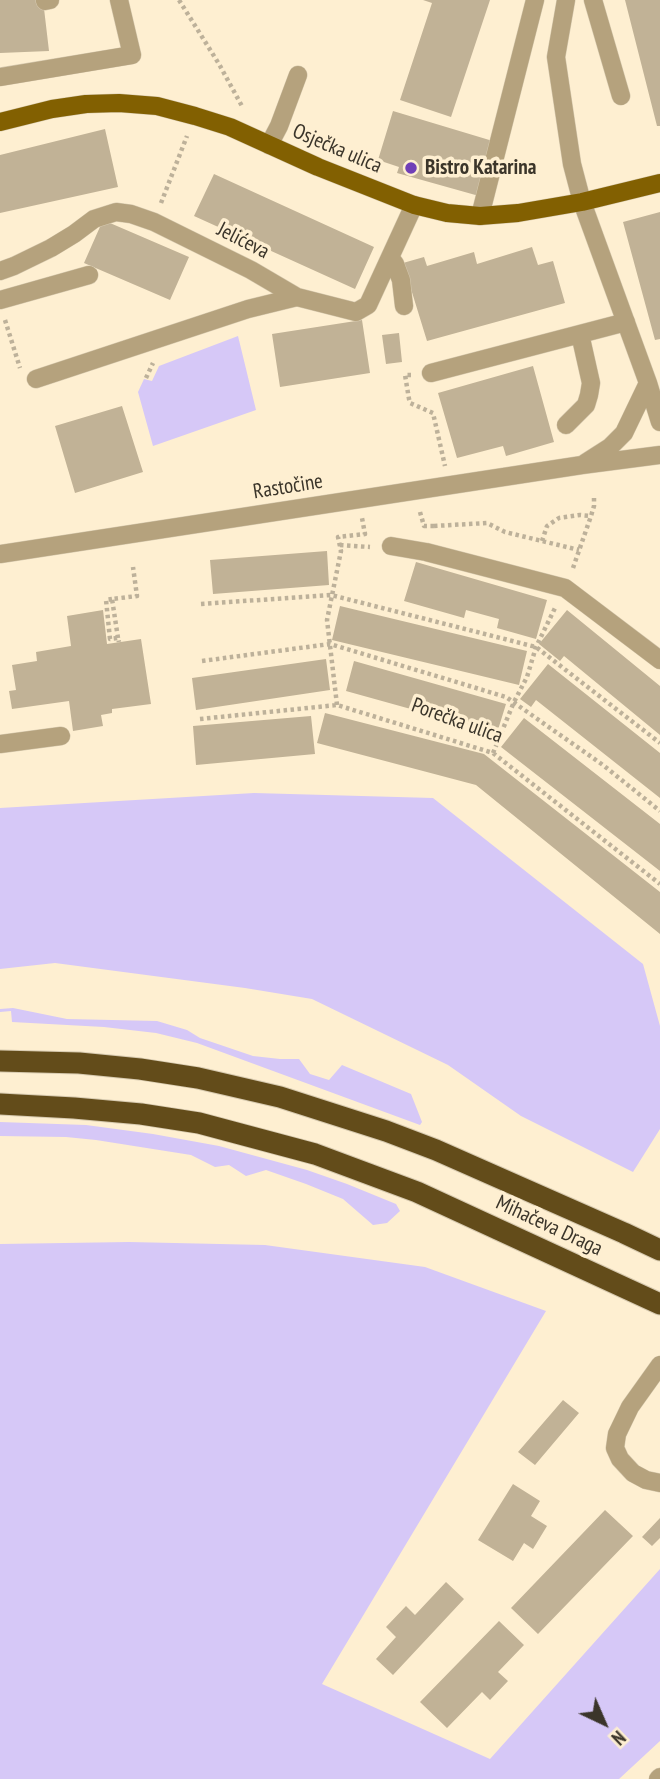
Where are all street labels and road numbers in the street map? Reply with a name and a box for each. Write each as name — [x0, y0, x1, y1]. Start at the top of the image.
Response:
street label: Osječka ulica — [289, 119, 385, 179]
street label: Jelićeva — [213, 217, 273, 265]
street label: Rastočine — [251, 469, 325, 505]
street label: Porečka ulica — [408, 693, 506, 749]
street label: Mihačeva Draga — [492, 1190, 606, 1262]

